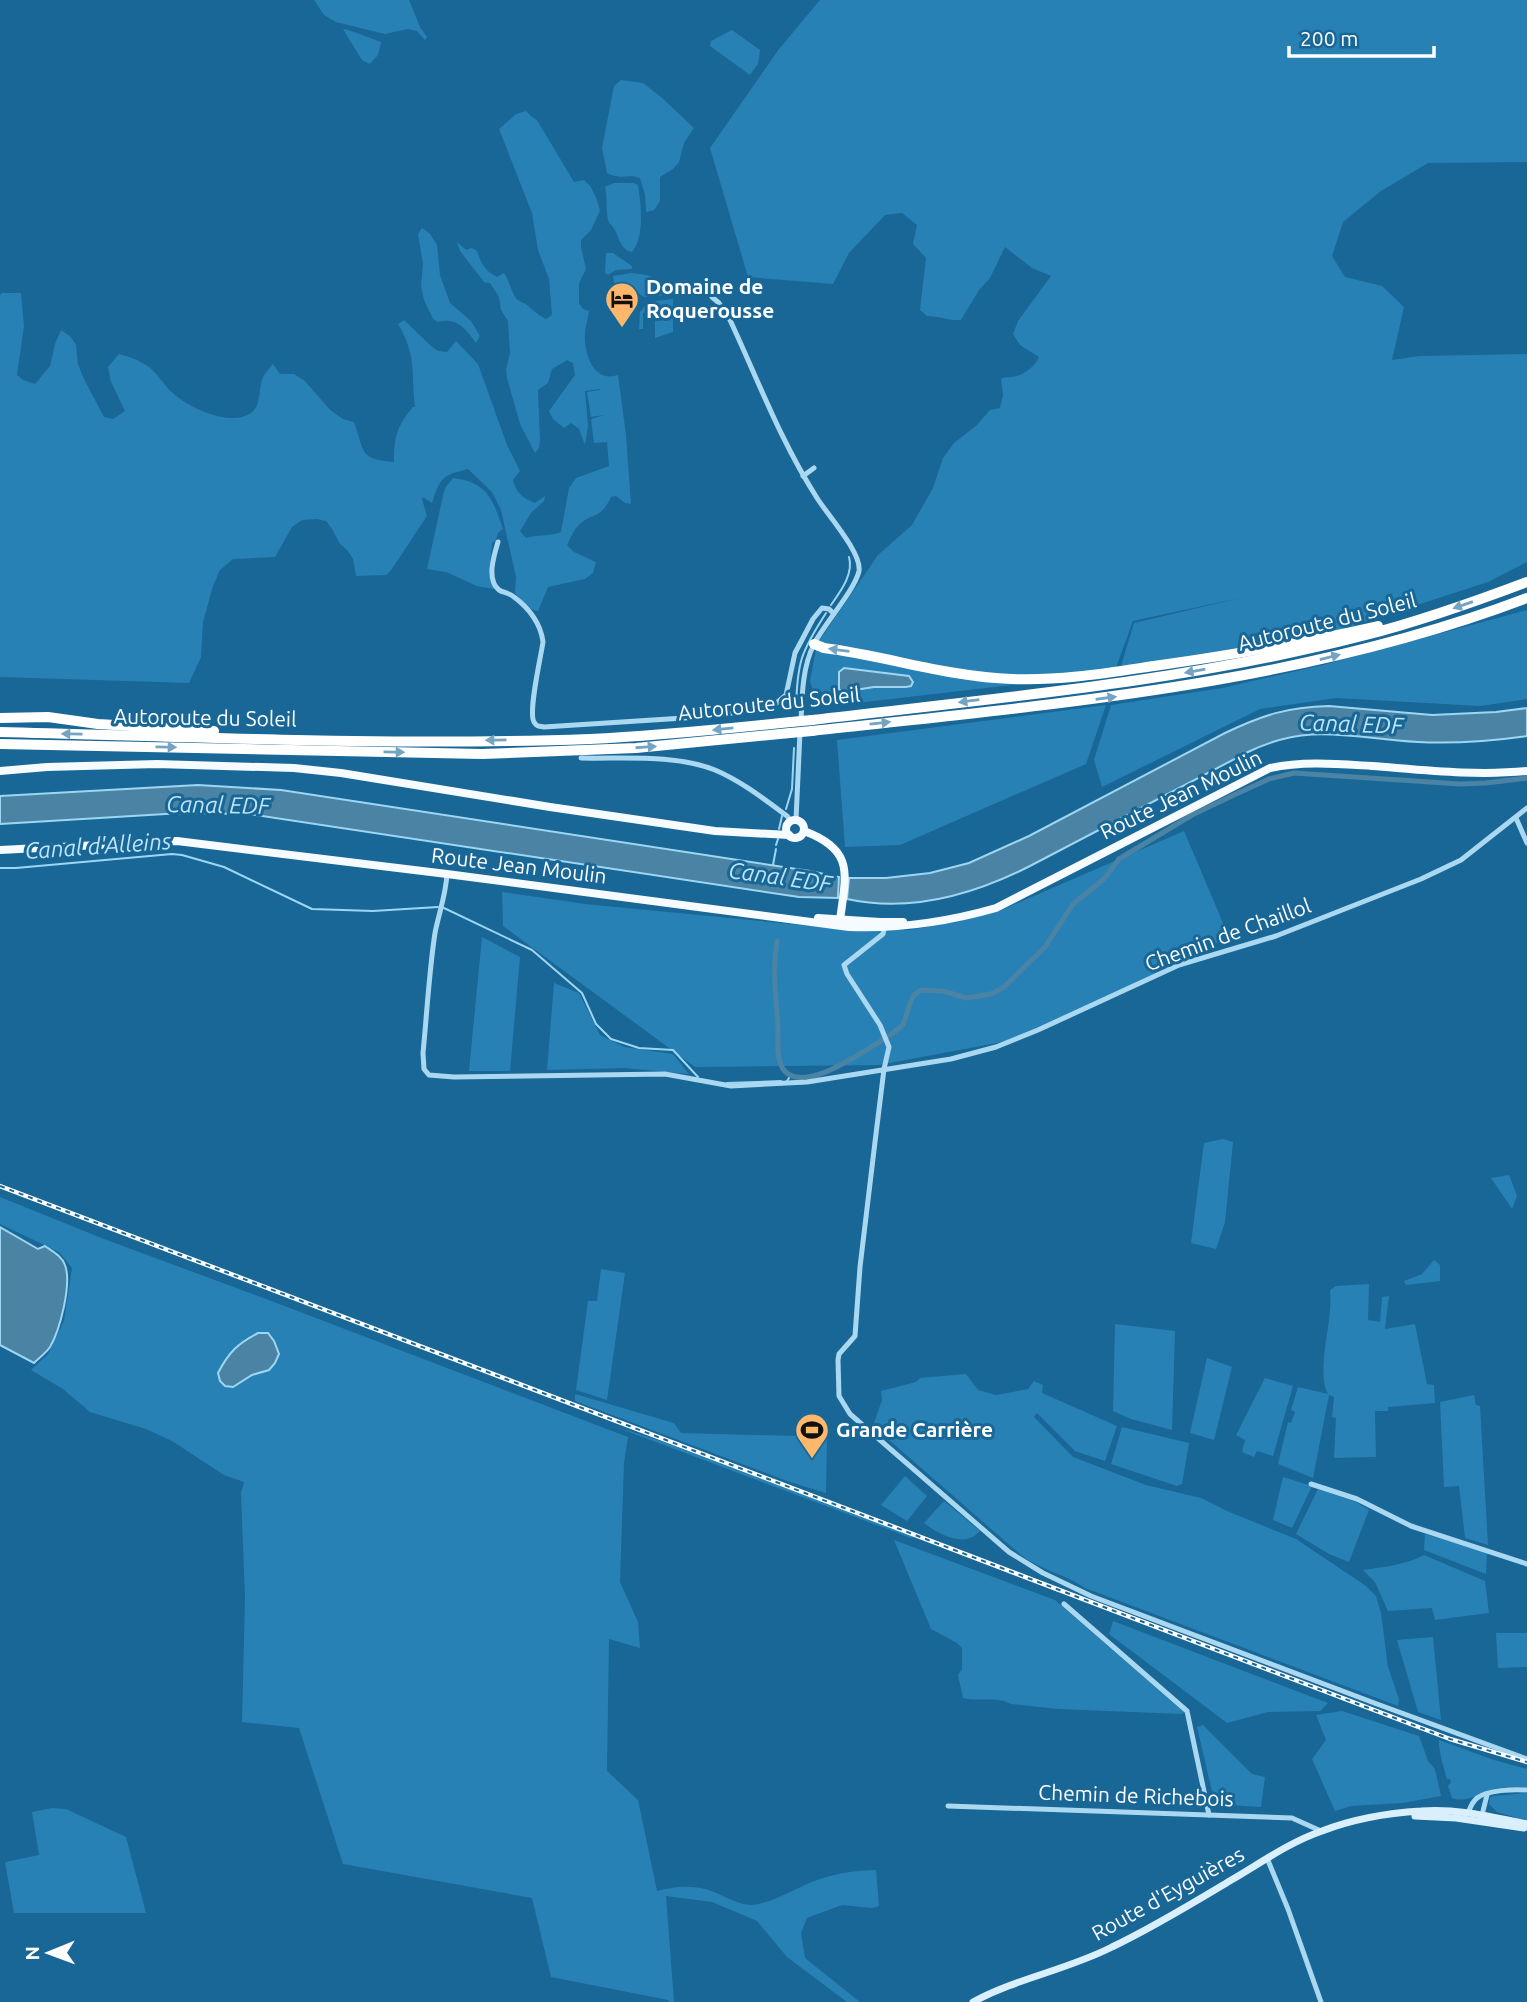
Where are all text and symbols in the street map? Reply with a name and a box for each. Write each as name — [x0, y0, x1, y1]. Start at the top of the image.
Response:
scale bar — [1289, 14, 1434, 58]
text: 200 m — [1300, 26, 1358, 50]
place label: Domaine de Roquerousse — [646, 274, 774, 322]
hotel icon: Domaine de Roquerousse — [603, 280, 641, 329]
street label: Autoroute du Soleil — [1235, 587, 1418, 655]
one-way arrow — [1452, 600, 1473, 611]
one-way arrow — [828, 645, 850, 656]
one-way arrow — [1319, 651, 1341, 662]
one-way arrow — [1184, 666, 1206, 677]
street label: Autoroute du Soleil — [677, 682, 861, 725]
one-way arrow — [1095, 692, 1117, 703]
one-way arrow — [958, 696, 980, 707]
street label: Autoroute du Soleil — [113, 703, 297, 731]
water label: Canal EDF — [1299, 709, 1405, 738]
one-way arrow — [869, 718, 891, 729]
one-way arrow — [712, 724, 734, 735]
one-way arrow — [61, 728, 83, 740]
one-way arrow — [485, 734, 507, 746]
one-way arrow — [155, 741, 177, 753]
one-way arrow — [635, 741, 657, 752]
street label: Route Jean Moulin — [1096, 745, 1265, 844]
one-way arrow — [383, 746, 405, 758]
water label: Canal EDF — [166, 791, 272, 818]
water label: Canal d'Alleins — [24, 828, 173, 863]
street label: Route Jean Moulin — [430, 842, 608, 888]
water label: Canal EDF — [727, 857, 835, 896]
street label: Chemin de Chaillol — [1141, 893, 1314, 975]
sports icon: Grande Carrière — [793, 1411, 831, 1460]
place label: Grande Carrière — [836, 1417, 993, 1441]
street label: Chemin de Richebois — [1038, 1780, 1234, 1810]
street label: Route d'Eyguières — [1087, 1841, 1248, 1945]
north arrow — [14, 1918, 84, 1988]
text: N — [21, 1946, 43, 1961]

